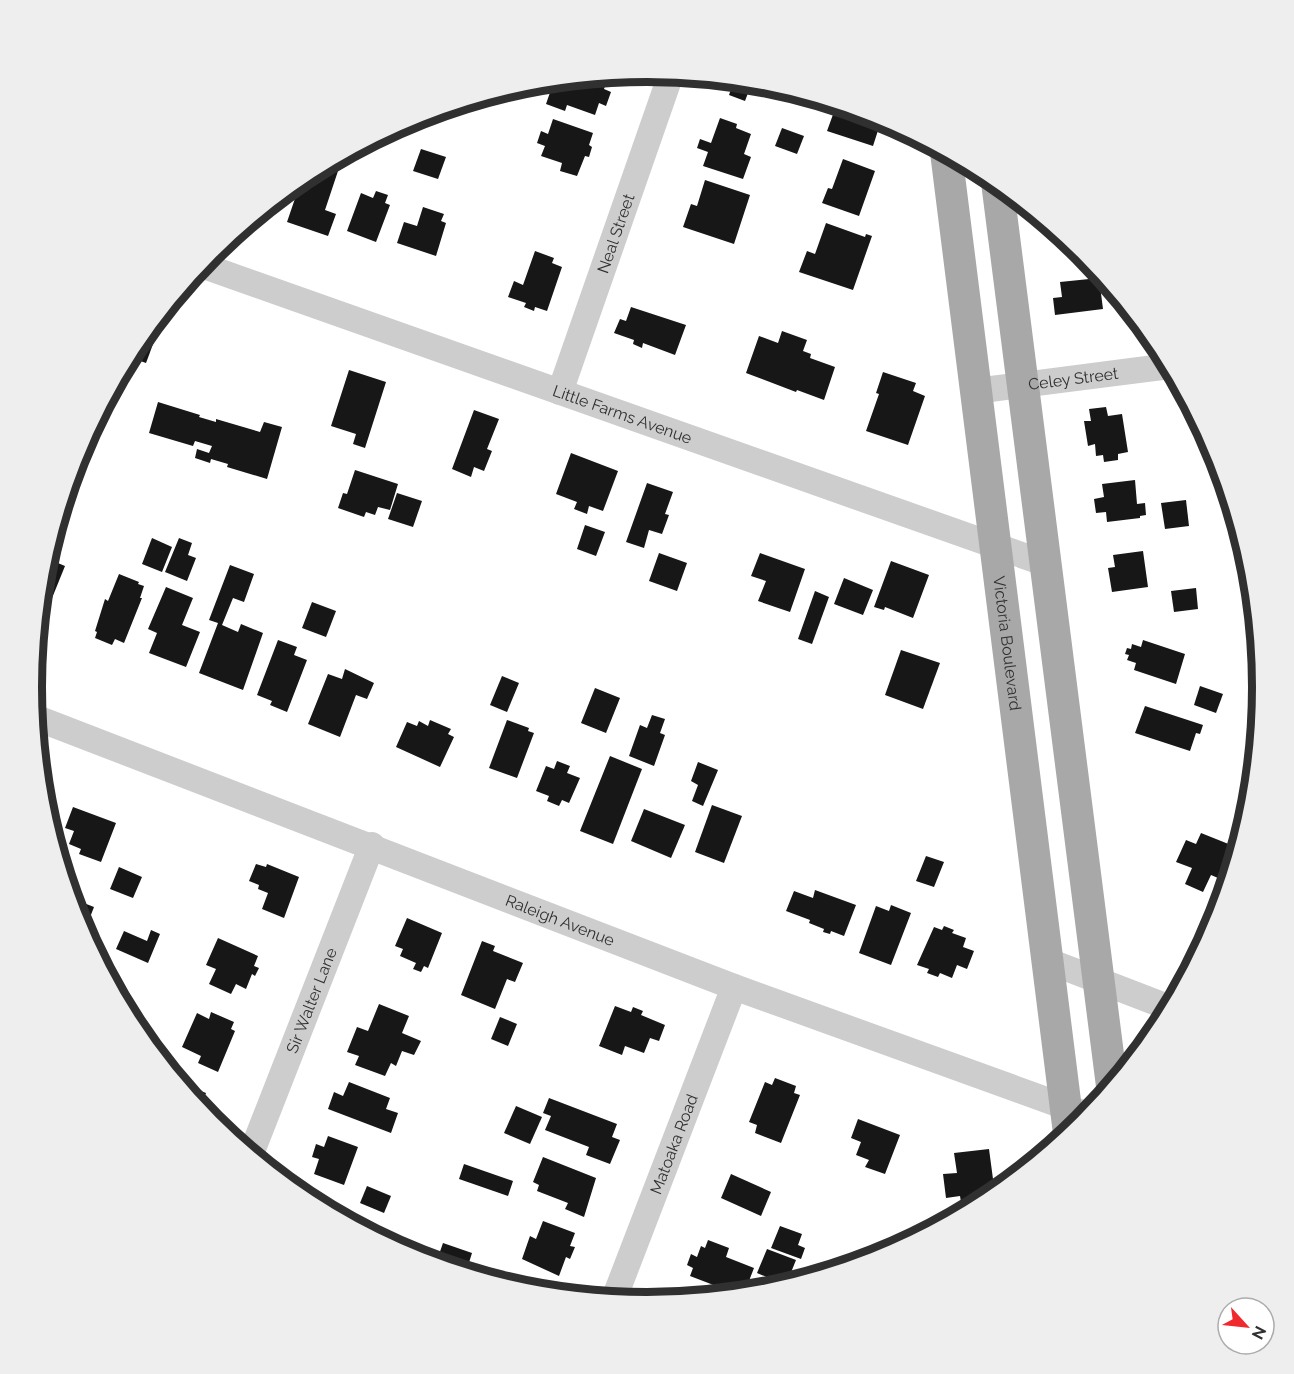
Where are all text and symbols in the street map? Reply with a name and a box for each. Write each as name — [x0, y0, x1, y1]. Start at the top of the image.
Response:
street label: Neal Street — [593, 191, 638, 276]
street label: Celey Street — [1027, 363, 1120, 394]
street label: Little Farms Avenue — [550, 381, 695, 447]
street label: Victoria Boulevard — [990, 575, 1025, 712]
street label: Raleigh Avenue — [503, 890, 617, 950]
street label: Sir Walter Lane — [282, 945, 340, 1056]
street label: Matoaka Road — [646, 1091, 701, 1197]
north arrow — [1216, 1296, 1276, 1356]
text: N — [1248, 1323, 1270, 1342]

